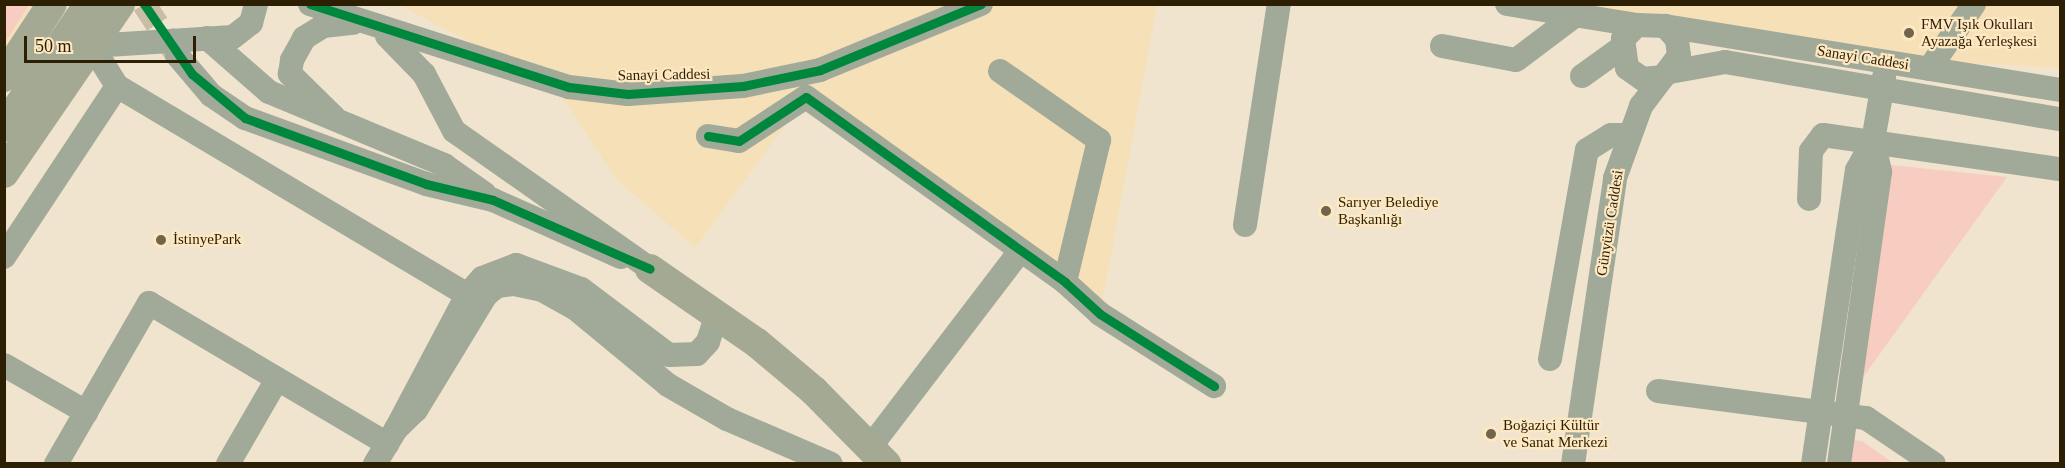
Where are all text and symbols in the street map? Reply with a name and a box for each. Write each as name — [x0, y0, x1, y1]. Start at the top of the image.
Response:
place label: FMV Işık Okulları Ayazağa Yerleşkesi — [1921, 15, 2038, 50]
scale bar — [27, 24, 200, 62]
marker: FMV Işık Okulları Ayazağa Yerleşkesi — [1902, 26, 1916, 40]
text: 50 m — [35, 36, 72, 56]
street label: Sanayi Caddesi — [1816, 42, 1910, 74]
street label: Sanayi Caddesi — [617, 65, 711, 85]
street label: Günyüzü Caddesi — [1593, 169, 1627, 277]
place label: Sarıyer Belediye Başkanlığı — [1338, 193, 1438, 228]
marker: Sarıyer Belediye Başkanlığı — [1319, 204, 1333, 218]
place label: İstinyePark — [173, 231, 241, 249]
marker: İstinyePark — [154, 233, 168, 247]
place label: Boğaziçi Kültür ve Sanat Merkezi — [1503, 416, 1608, 451]
marker: Boğaziçi Kültür ve Sanat Merkezi — [1484, 427, 1498, 441]

